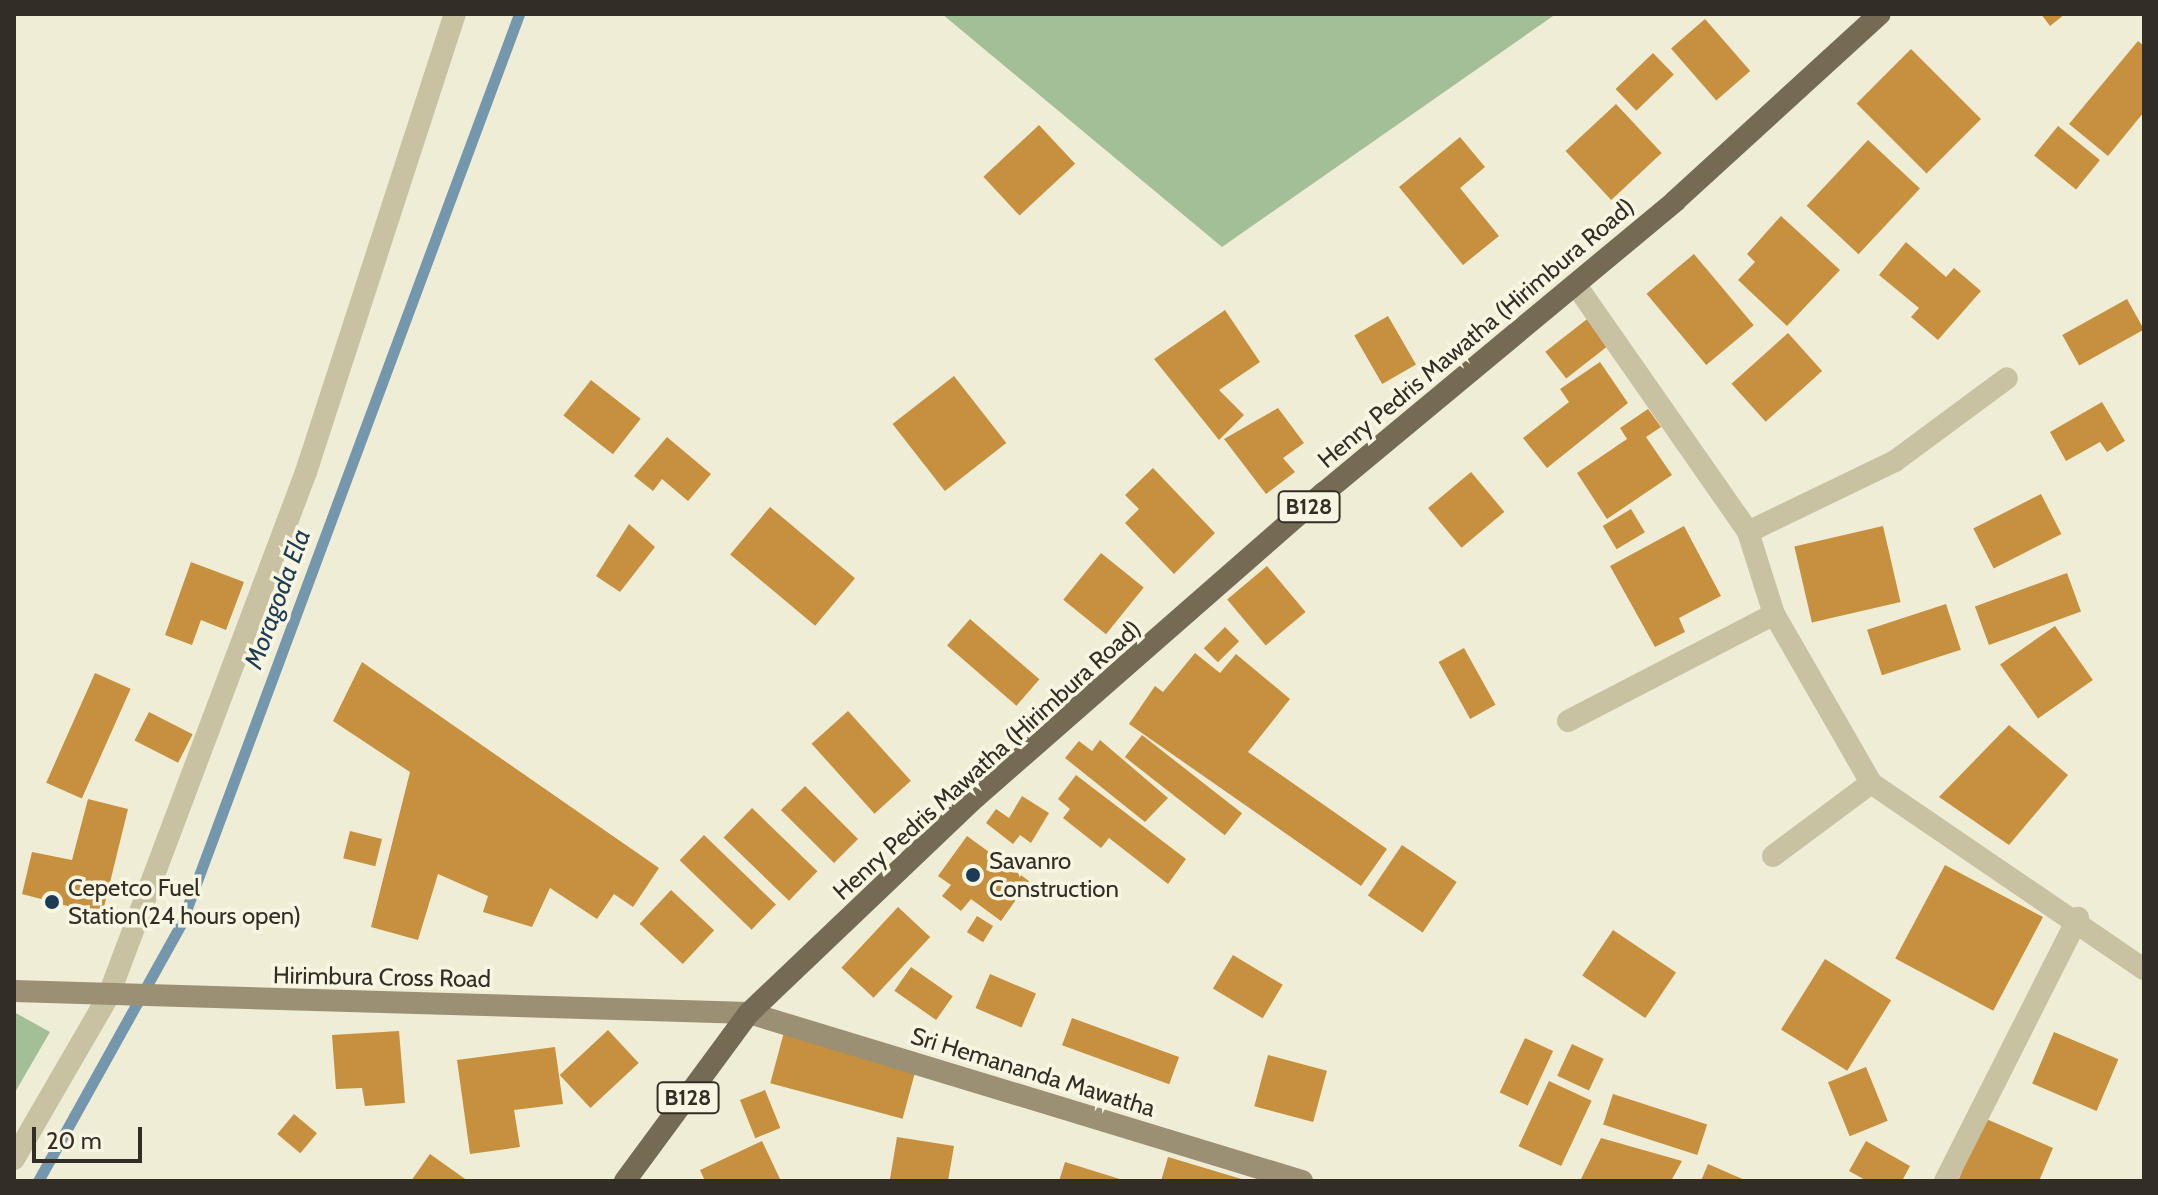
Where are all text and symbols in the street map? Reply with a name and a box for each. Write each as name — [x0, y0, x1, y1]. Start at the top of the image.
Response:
street label: Henry Pedris Mawatha (Hirimbura Road) — [1312, 192, 1640, 474]
road number: B128 — [1277, 489, 1341, 525]
water label: Moragoda Ela — [238, 525, 318, 673]
street label: Henry Pedris Mawatha (Hirimbura Road) — [827, 614, 1147, 906]
place label: Savanro Construction — [989, 847, 1119, 903]
marker: Savanro Construction — [964, 866, 982, 884]
place label: Cepetco Fuel Station(24 hours open) — [68, 874, 301, 930]
marker: Cepetco Fuel Station(24 hours open) — [43, 893, 61, 911]
street label: Hirimbura Cross Road — [273, 961, 491, 993]
street label: Sri Hemananda Mawatha — [907, 1021, 1159, 1123]
road number: B128 — [656, 1080, 720, 1116]
scale bar — [36, 1111, 146, 1161]
text: 20 m — [46, 1126, 102, 1155]

